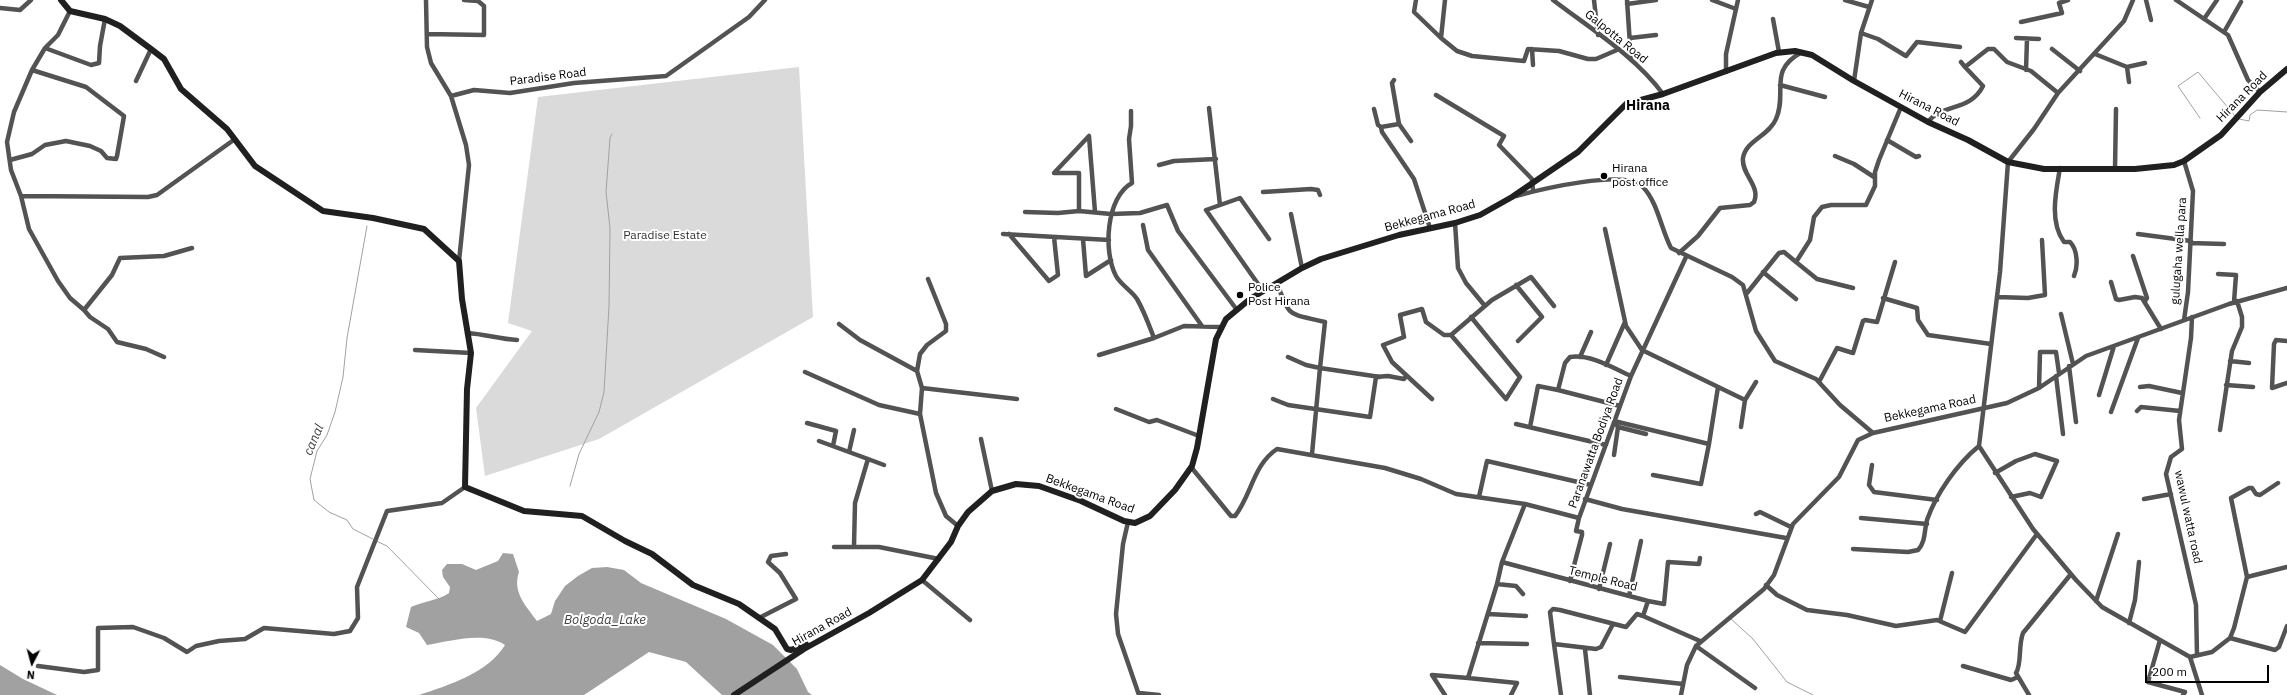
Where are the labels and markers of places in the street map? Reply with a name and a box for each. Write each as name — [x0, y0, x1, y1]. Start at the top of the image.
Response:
place label: Hirana post office — [1612, 162, 1668, 190]
marker: Hirana post office — [1599, 171, 1609, 181]
place label: Police Post Hirana — [1248, 281, 1310, 309]
marker: Police Post Hirana — [1235, 290, 1245, 300]

